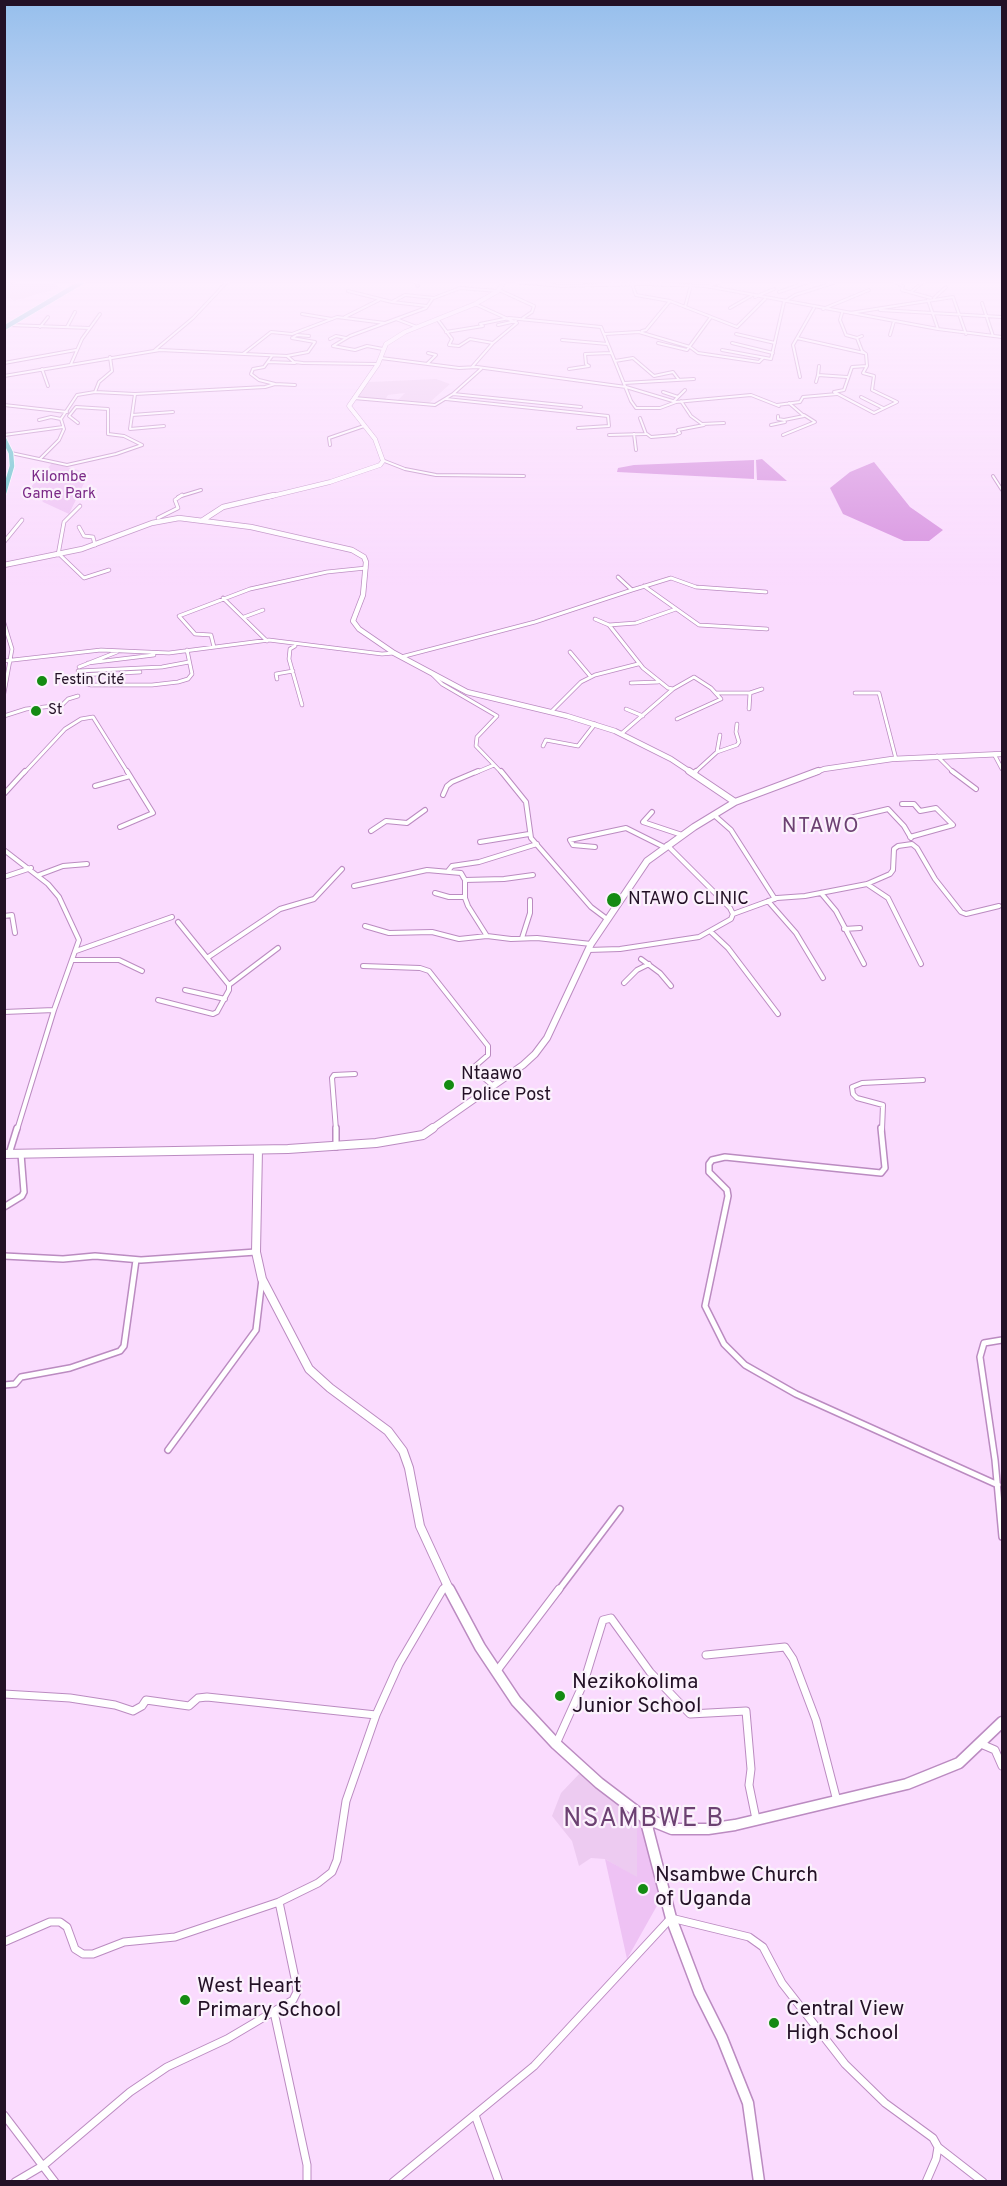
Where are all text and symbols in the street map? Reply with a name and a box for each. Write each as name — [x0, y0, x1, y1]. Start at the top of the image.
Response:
park label: Kilombe Game Park — [22, 469, 96, 504]
place label: Festin Cité — [54, 672, 124, 690]
marker: Festin Cité — [35, 674, 49, 688]
place label: St — [48, 702, 63, 720]
marker: St — [29, 704, 43, 718]
district label: NTAWO — [782, 815, 860, 841]
place label: NTAWO CLINIC — [628, 889, 749, 911]
marker: NTAWO CLINIC — [605, 891, 623, 909]
place label: Ntaawo Police Post — [461, 1064, 551, 1106]
marker: Ntaawo Police Post — [442, 1078, 456, 1092]
place label: Nezikokolima Junior School — [572, 1671, 701, 1721]
marker: Nezikokolima Junior School — [553, 1689, 567, 1703]
district label: NSAMBWE B — [563, 1805, 725, 1837]
place label: Nsambwe Church of Uganda — [655, 1864, 818, 1914]
marker: Nsambwe Church of Uganda — [636, 1882, 650, 1896]
place label: West Heart Primary School — [197, 1975, 341, 2025]
marker: West Heart Primary School — [178, 1993, 192, 2007]
place label: Central View High School — [786, 1998, 904, 2048]
marker: Central View High School — [767, 2016, 781, 2030]

